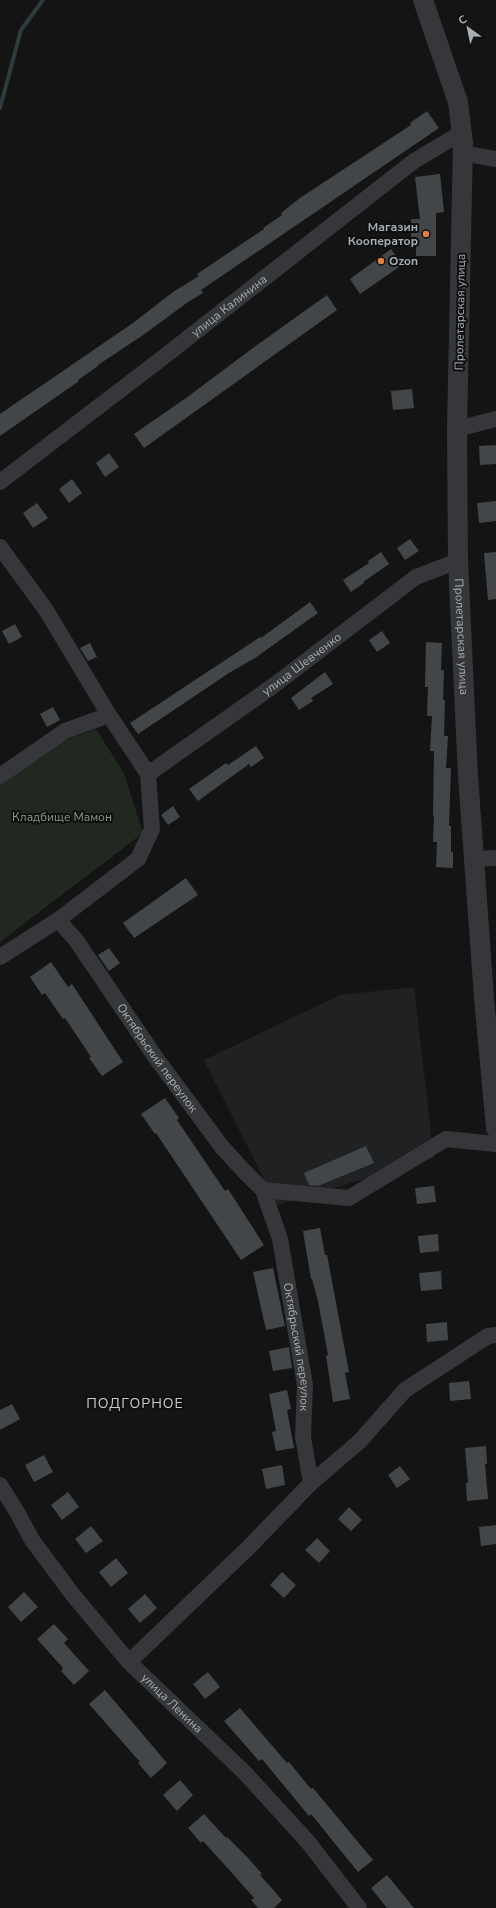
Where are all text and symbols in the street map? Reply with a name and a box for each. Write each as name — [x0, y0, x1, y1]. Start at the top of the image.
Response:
north arrow — [448, 8, 488, 48]
text: С — [456, 11, 470, 28]
place label: Магазин Кооператор — [348, 219, 418, 249]
marker: Магазин Кооператор — [421, 229, 431, 239]
place label: Ozon — [389, 253, 418, 269]
street label: Пролетарская улица — [451, 254, 469, 370]
marker: Ozon — [376, 256, 386, 266]
street label: улица Калинина — [188, 271, 270, 340]
street label: Пролетарская улица — [451, 578, 472, 695]
street label: улица Шевченко — [259, 629, 345, 699]
park label: Кладбище Мамон — [12, 809, 112, 825]
street label: Октябрьский переулок — [113, 1000, 202, 1116]
street label: Октябрьский переулок — [280, 1282, 313, 1412]
district label: ПОДГОРНОЕ — [86, 1394, 184, 1413]
street label: улица Ленина — [138, 1670, 206, 1736]

